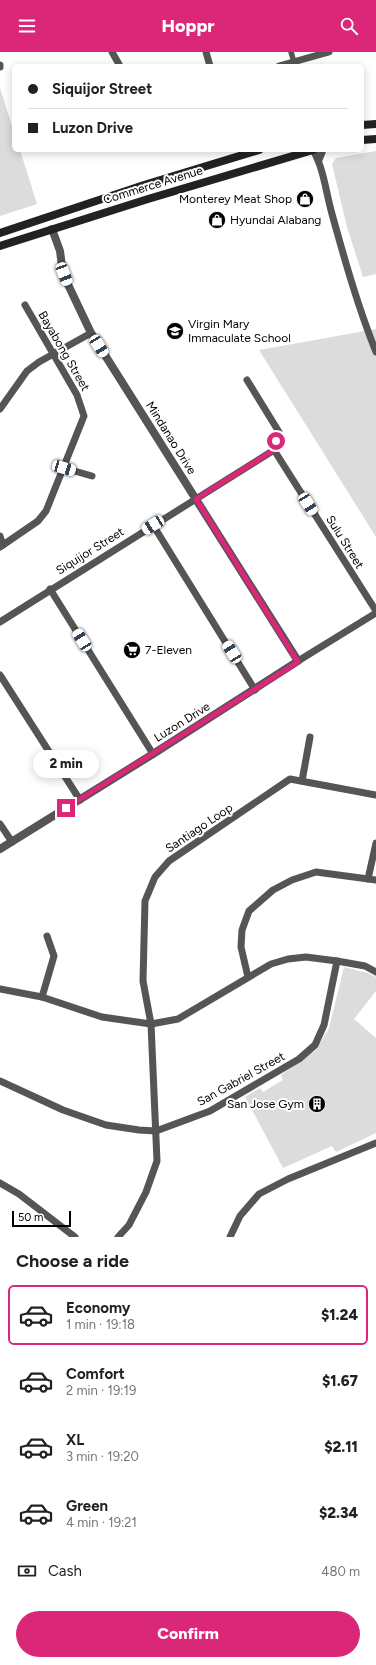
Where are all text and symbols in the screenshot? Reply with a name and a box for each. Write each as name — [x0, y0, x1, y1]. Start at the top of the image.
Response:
icon: menu — [16, 15, 38, 37]
text: Hoppr — [162, 15, 214, 37]
icon: search — [338, 15, 360, 37]
text: Siquijor Street — [52, 80, 152, 98]
text: Luzon Drive — [52, 119, 133, 137]
street label: Commerce Avenue — [102, 163, 205, 207]
shop icon: Monterey Meat Shop — [295, 189, 315, 209]
place label: Monterey Meat Shop — [179, 192, 292, 206]
shop icon: Hyundai Alabang — [207, 210, 227, 230]
place label: Hyundai Alabang — [230, 213, 321, 227]
car — [54, 261, 74, 287]
street label: Bayabong Street — [35, 309, 93, 394]
place label: Virgin Mary Immaculate School — [188, 317, 291, 345]
school or university icon: Virgin Mary Immaculate School — [165, 321, 185, 341]
car — [88, 333, 110, 359]
street label: Mindanao Drive — [143, 399, 199, 477]
route start — [267, 432, 285, 450]
car — [51, 459, 77, 477]
car — [297, 491, 319, 517]
street label: Sulu Street — [323, 513, 367, 572]
car — [140, 514, 166, 536]
street label: Siquijor Street — [53, 524, 127, 577]
car — [71, 627, 93, 653]
car — [221, 639, 243, 665]
supermarket icon: 7-Eleven — [122, 640, 142, 660]
place label: 7-Eleven — [145, 643, 192, 657]
street label: Luzon Drive — [151, 699, 213, 745]
callout: 2 min — [33, 750, 99, 778]
text: 2 min — [49, 756, 83, 771]
route end — [57, 799, 75, 817]
street label: Santiago Loop — [163, 800, 235, 856]
street label: San Gabriel Street — [195, 1049, 288, 1109]
building icon: San Jose Gym — [307, 1094, 327, 1114]
place label: San Jose Gym — [227, 1097, 304, 1111]
scale bar — [12, 1209, 71, 1228]
text: 50 m — [18, 1211, 43, 1224]
text: Choose a ride — [16, 1250, 129, 1272]
icon: car — [18, 1297, 54, 1333]
text: Economy — [66, 1299, 131, 1317]
text: $1.24 — [321, 1306, 358, 1324]
text: 1 min · 19:18 — [66, 1317, 135, 1332]
icon: car — [18, 1363, 54, 1399]
text: Comfort — [66, 1365, 125, 1383]
text: $1.67 — [322, 1372, 358, 1390]
text: 2 min · 19:19 — [66, 1383, 136, 1398]
icon: car — [18, 1429, 54, 1465]
text: XL — [66, 1431, 84, 1449]
text: $2.11 — [324, 1438, 358, 1456]
text: 3 min · 19:20 — [66, 1449, 139, 1464]
icon: car — [18, 1495, 54, 1531]
text: Green — [66, 1497, 108, 1515]
text: $2.34 — [319, 1504, 358, 1522]
text: 4 min · 19:21 — [66, 1515, 137, 1530]
icon: cash — [16, 1560, 38, 1582]
text: Cash — [48, 1562, 82, 1580]
text: 480 m — [321, 1564, 360, 1579]
button: Confirm — [16, 1611, 360, 1657]

